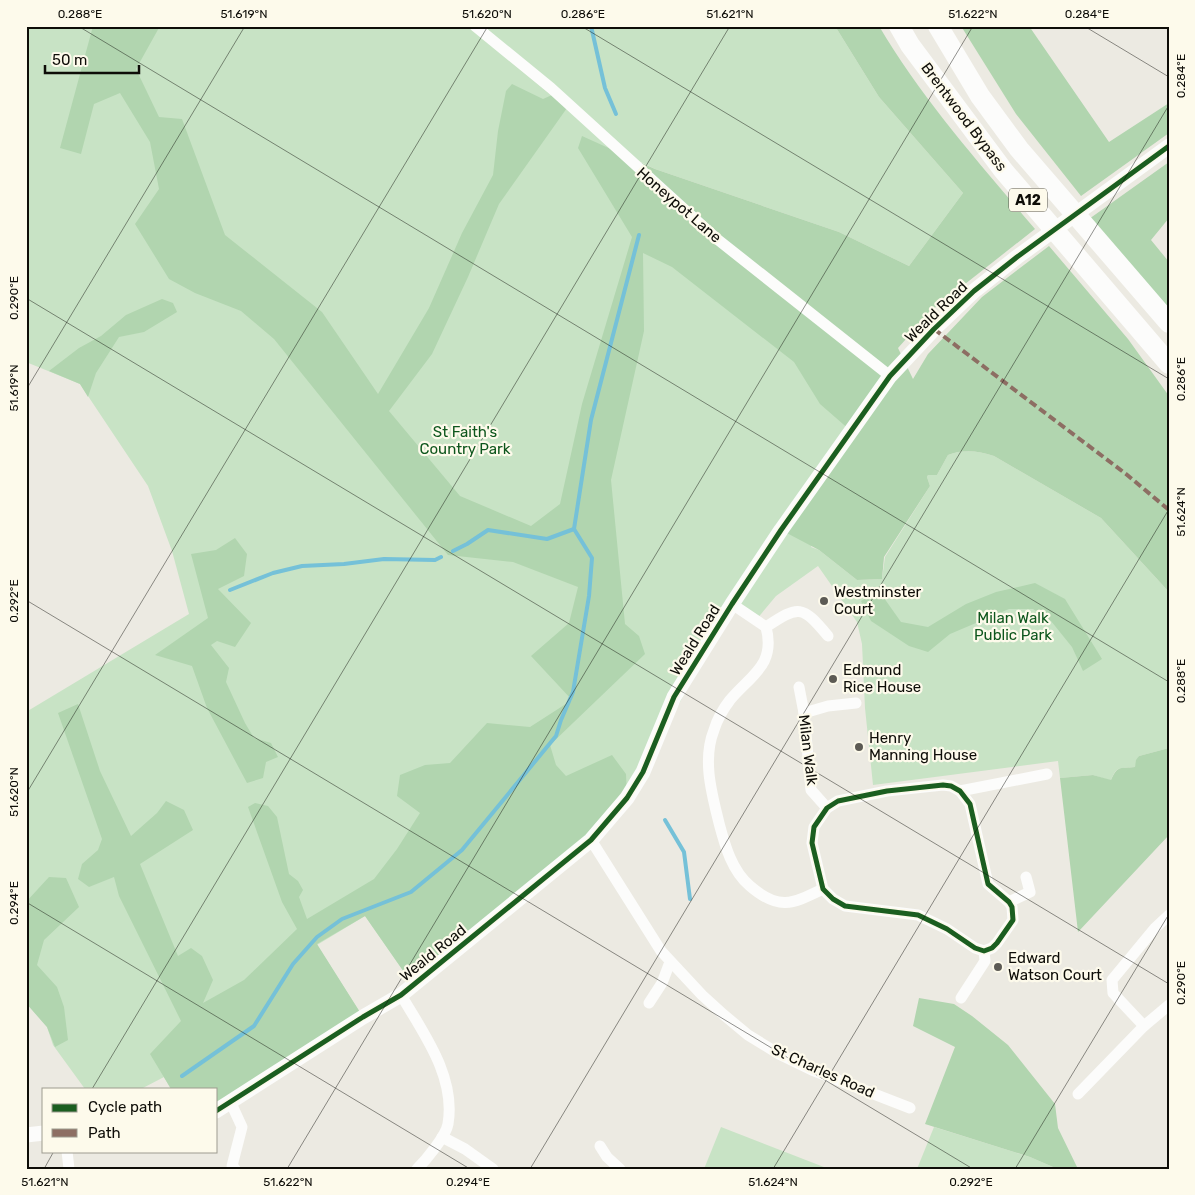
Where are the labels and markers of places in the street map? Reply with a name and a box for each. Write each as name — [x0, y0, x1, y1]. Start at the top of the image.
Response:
place label: Westminster Court — [834, 583, 922, 618]
marker: Westminster Court — [818, 595, 830, 607]
place label: Edmund Rice House — [843, 661, 921, 696]
marker: Edmund Rice House — [827, 673, 839, 685]
place label: Henry Manning House — [869, 729, 977, 764]
marker: Henry Manning House — [853, 741, 865, 753]
place label: Edward Watson Court — [1008, 949, 1102, 984]
marker: Edward Watson Court — [992, 961, 1004, 973]

